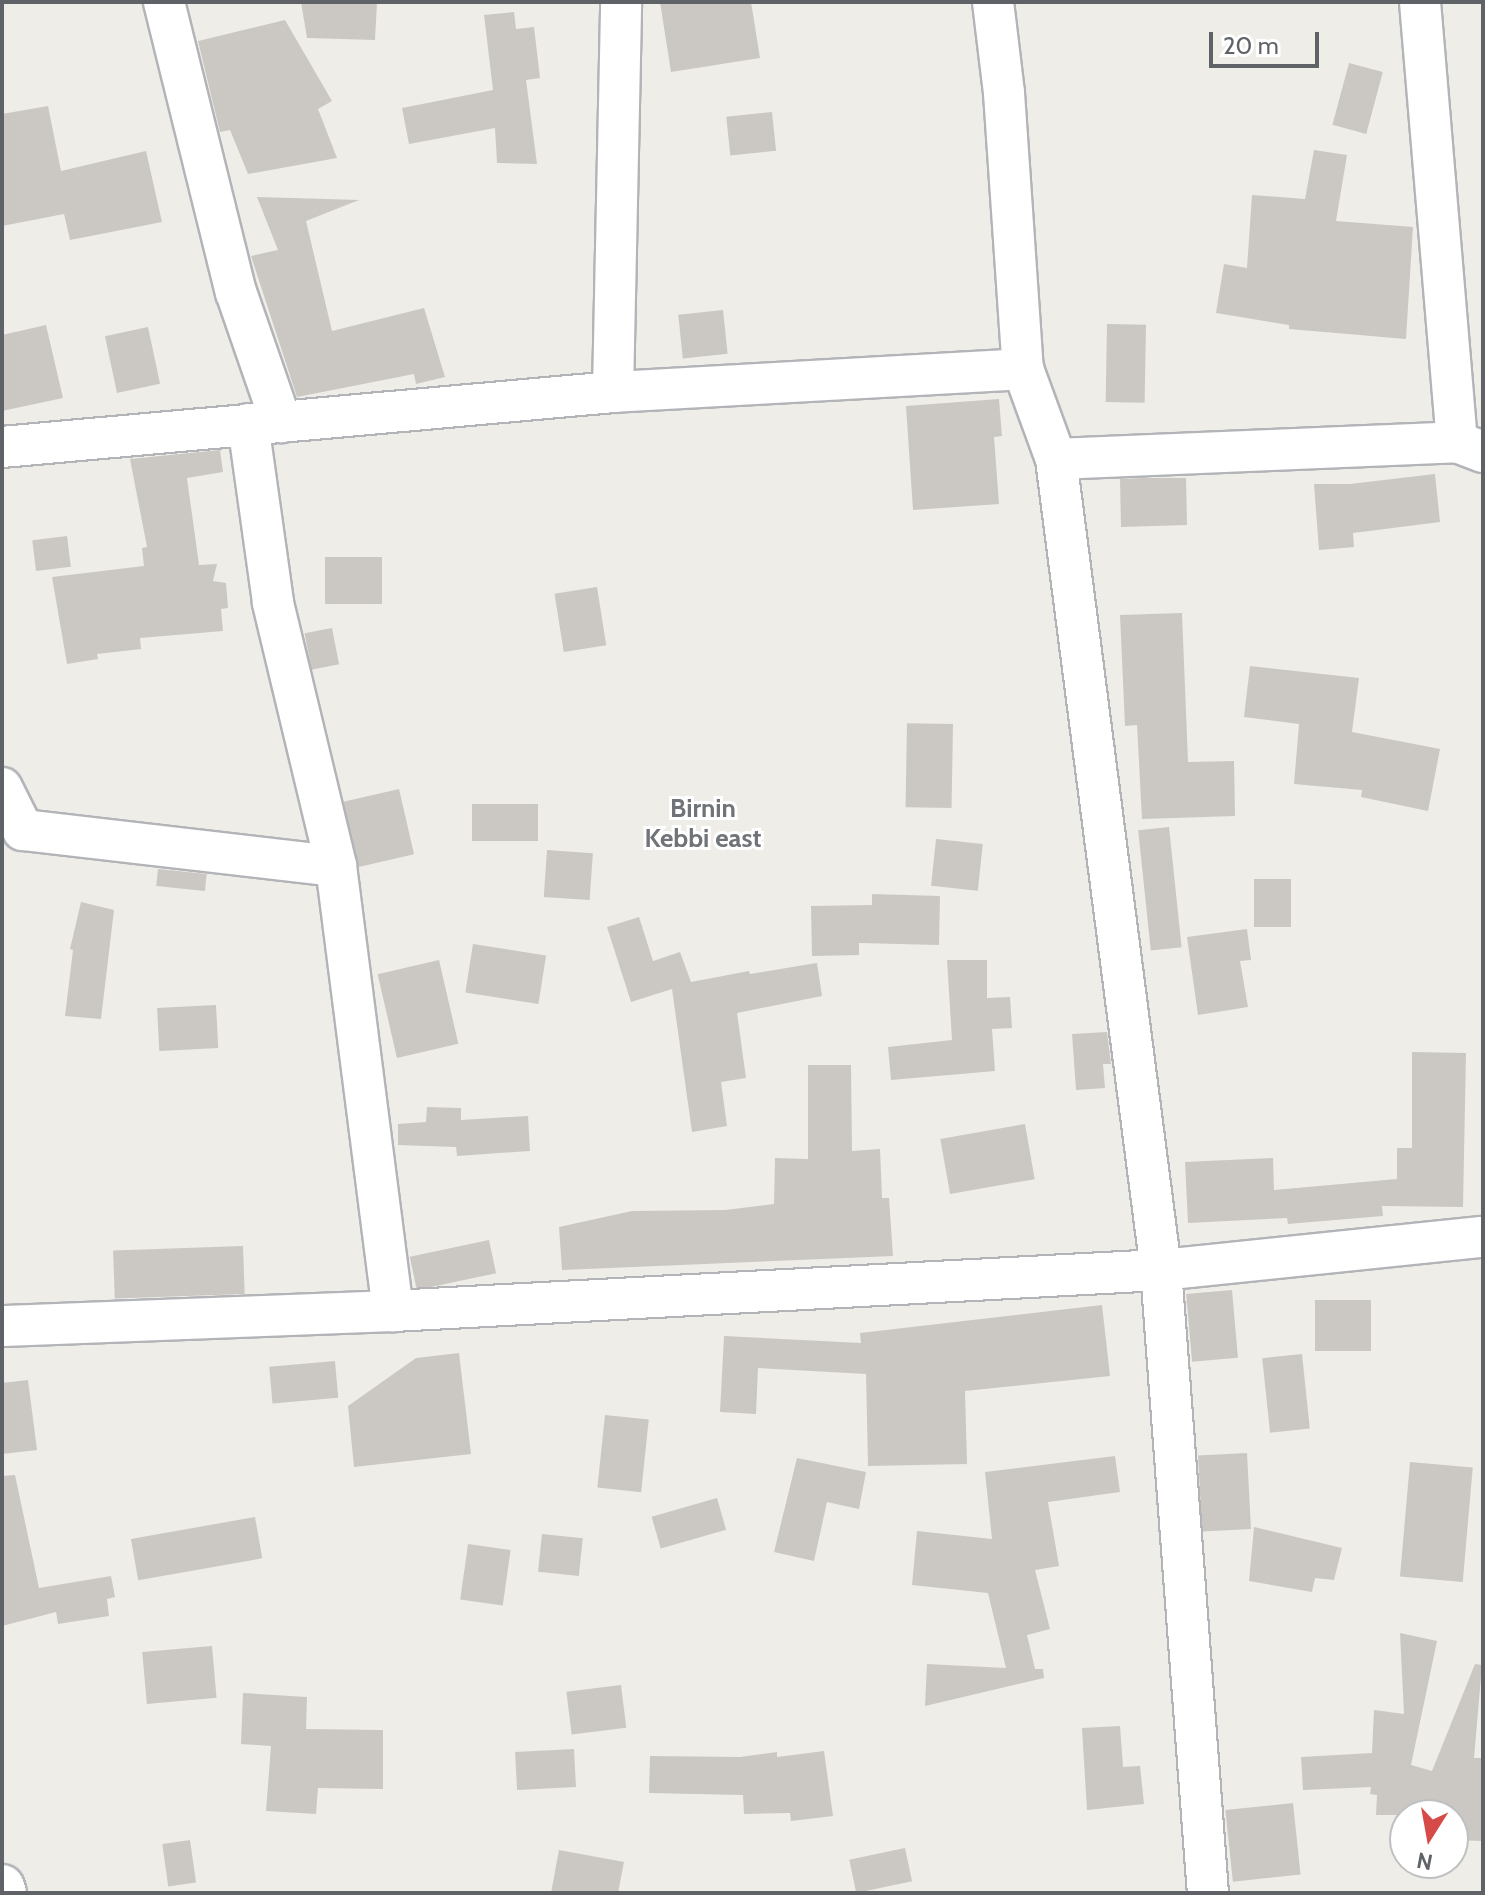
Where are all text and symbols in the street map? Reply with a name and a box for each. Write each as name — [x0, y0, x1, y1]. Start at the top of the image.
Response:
scale bar — [1213, 16, 1323, 66]
text: 20 m — [1223, 31, 1279, 60]
district label: Birnin Kebbi east — [645, 793, 761, 854]
north arrow — [1389, 1799, 1469, 1879]
text: N — [1414, 1846, 1435, 1876]

